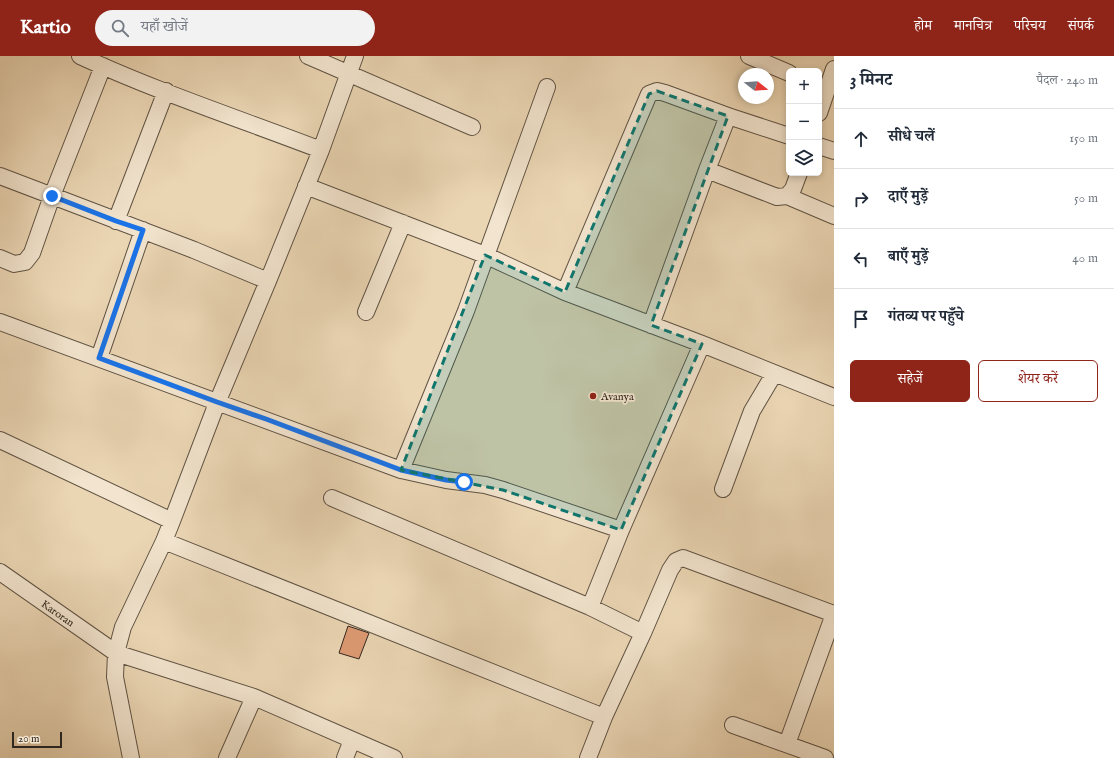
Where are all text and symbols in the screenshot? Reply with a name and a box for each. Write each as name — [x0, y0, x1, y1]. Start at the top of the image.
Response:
search box — [95, 10, 375, 46]
text: Kartio — [20, 16, 71, 40]
icon: search — [109, 17, 131, 39]
text: यहाँ खोजें — [141, 17, 188, 36]
text: होम — [914, 17, 932, 35]
text: मानचित्र — [954, 17, 992, 35]
text: परिचय — [1014, 17, 1046, 35]
text: संपर्क — [1068, 17, 1094, 35]
north arrow — [738, 68, 774, 104]
map controls — [786, 68, 822, 176]
button: + — [786, 68, 822, 104]
text: 3 मिनट — [850, 70, 892, 91]
text: पैदल · 240 m — [1036, 72, 1098, 89]
button: − — [786, 104, 822, 140]
text: सीधे चलें — [888, 127, 935, 146]
icon: ahead — [850, 128, 872, 150]
text: 150 m — [1069, 130, 1098, 147]
button: layers — [786, 140, 822, 176]
route end — [43, 187, 61, 205]
text: दाएँ मुड़ें — [888, 187, 928, 206]
icon: right — [850, 188, 872, 210]
text: 50 m — [1074, 190, 1098, 207]
text: बाएँ मुड़ें — [888, 247, 928, 266]
icon: left — [850, 248, 872, 270]
text: 40 m — [1072, 250, 1098, 267]
text: गंतव्य पर पहुँचे — [888, 307, 964, 326]
icon: arrive — [850, 308, 872, 330]
button: सहेजें — [850, 360, 970, 402]
button: शेयर करें — [978, 360, 1098, 402]
place label: Avanya — [600, 390, 634, 404]
marker: Avanya — [588, 391, 598, 401]
route start — [455, 473, 473, 491]
street label: Karoran — [38, 597, 77, 630]
scale bar — [12, 730, 62, 749]
text: 20 m — [18, 732, 39, 746]

